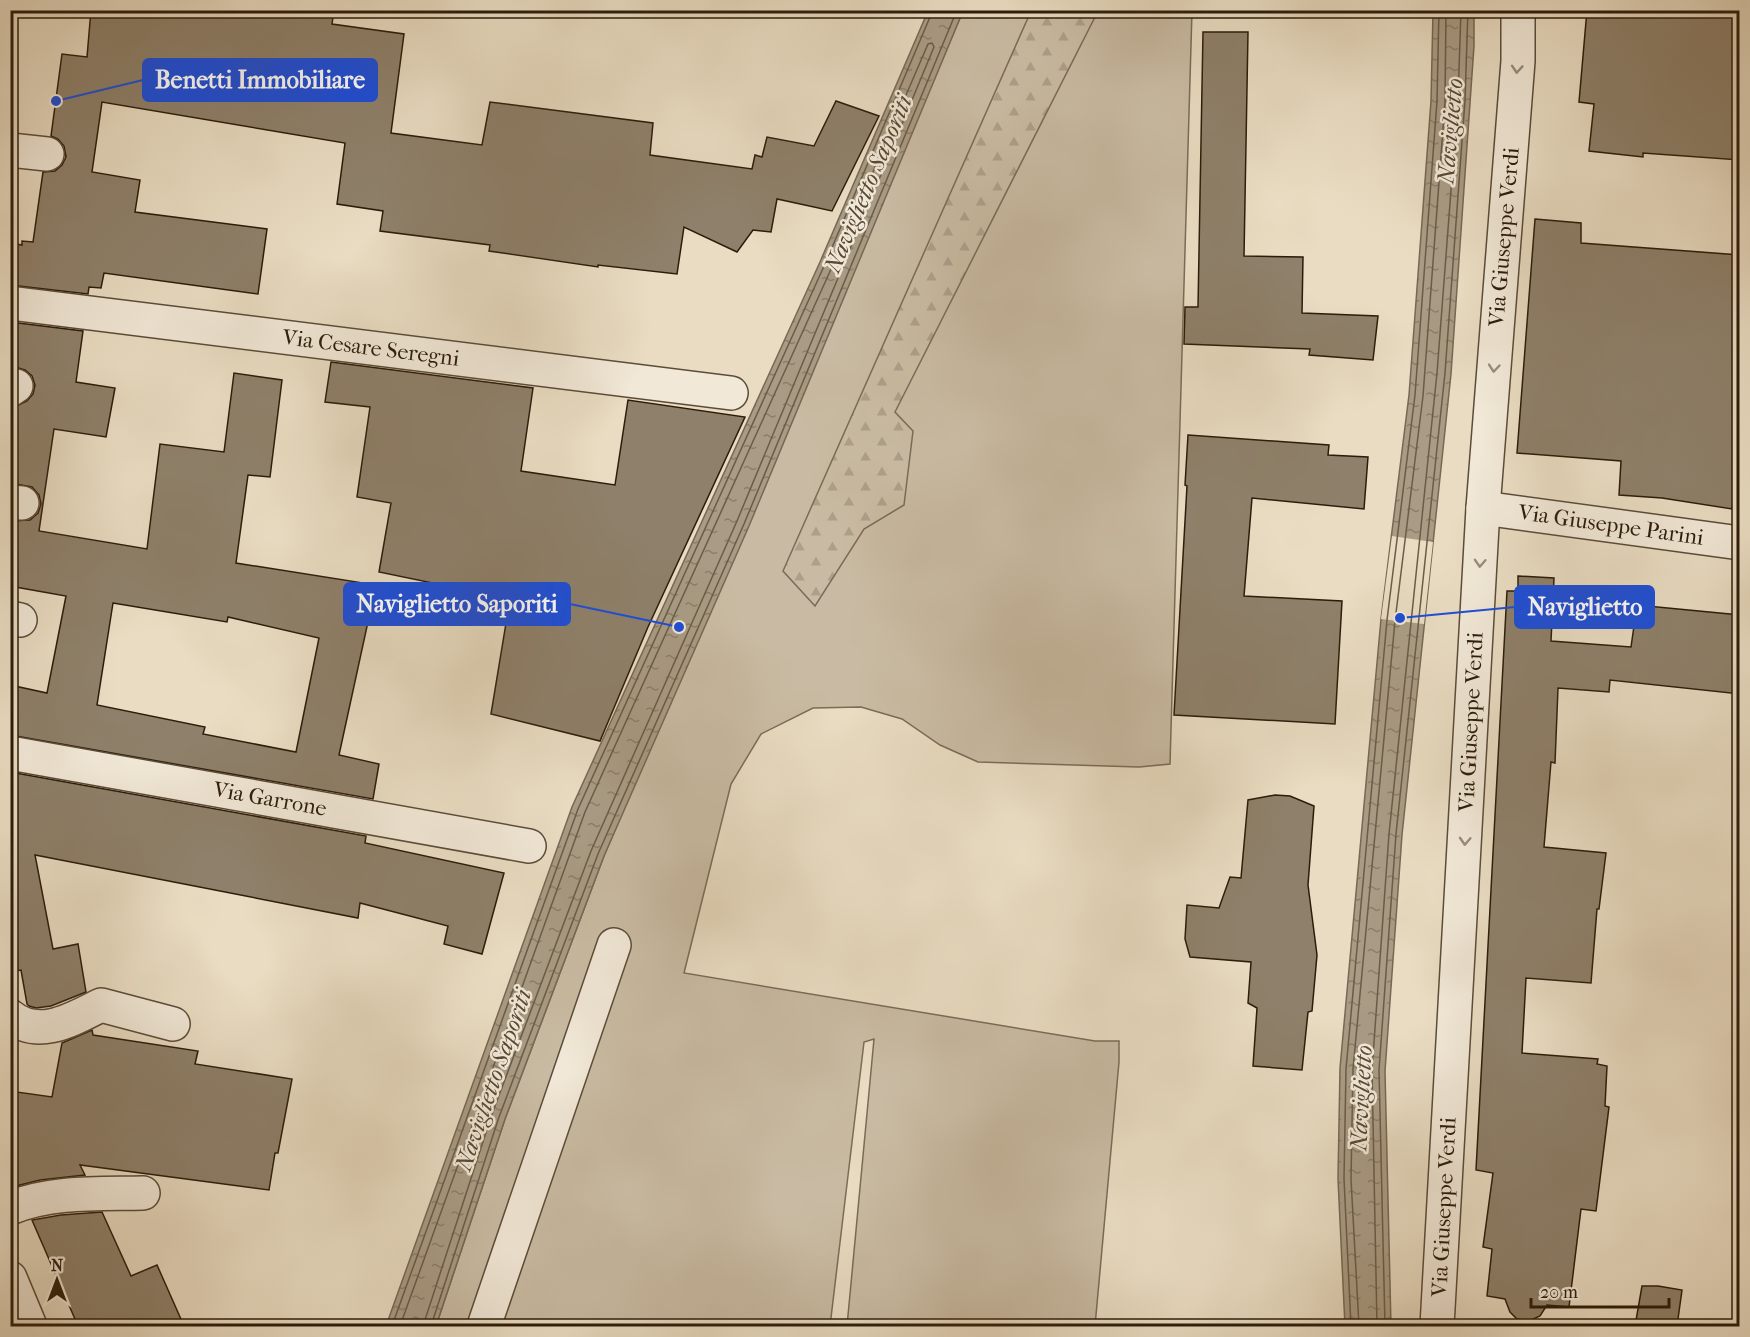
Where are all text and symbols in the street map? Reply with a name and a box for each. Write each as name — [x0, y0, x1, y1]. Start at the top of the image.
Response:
callout: Benetti Immobiliare — [143, 59, 377, 101]
one-way arrow — [1511, 64, 1524, 73]
text: Benetti Immobiliare — [155, 66, 365, 94]
water label: Naviglietto — [1431, 77, 1469, 186]
water label: Naviglietto Saporiti — [818, 89, 919, 278]
street label: Via Giuseppe Verdi — [1483, 146, 1525, 329]
street label: Via Cesare Seregni — [280, 324, 461, 372]
one-way arrow — [1488, 364, 1501, 373]
street label: Via Giuseppe Parini — [1516, 499, 1706, 551]
one-way arrow — [1474, 558, 1487, 567]
callout: Naviglietto Saporiti — [344, 583, 570, 625]
callout: Naviglietto — [1515, 586, 1654, 628]
text: Naviglietto Saporiti — [356, 590, 559, 618]
text: Naviglietto — [1528, 593, 1642, 621]
street label: Via Giuseppe Verdi — [1453, 631, 1489, 814]
street label: Via Garrone — [210, 776, 329, 822]
one-way arrow — [1458, 837, 1471, 846]
water label: Naviglietto Saporiti — [449, 984, 538, 1175]
water label: Naviglietto — [1344, 1044, 1378, 1153]
street label: Via Giuseppe Verdi — [1426, 1116, 1462, 1299]
north arrow — [27, 1250, 87, 1310]
text: N — [51, 1256, 64, 1275]
scale bar — [1531, 1271, 1669, 1309]
text: 20 m — [1540, 1282, 1578, 1303]

